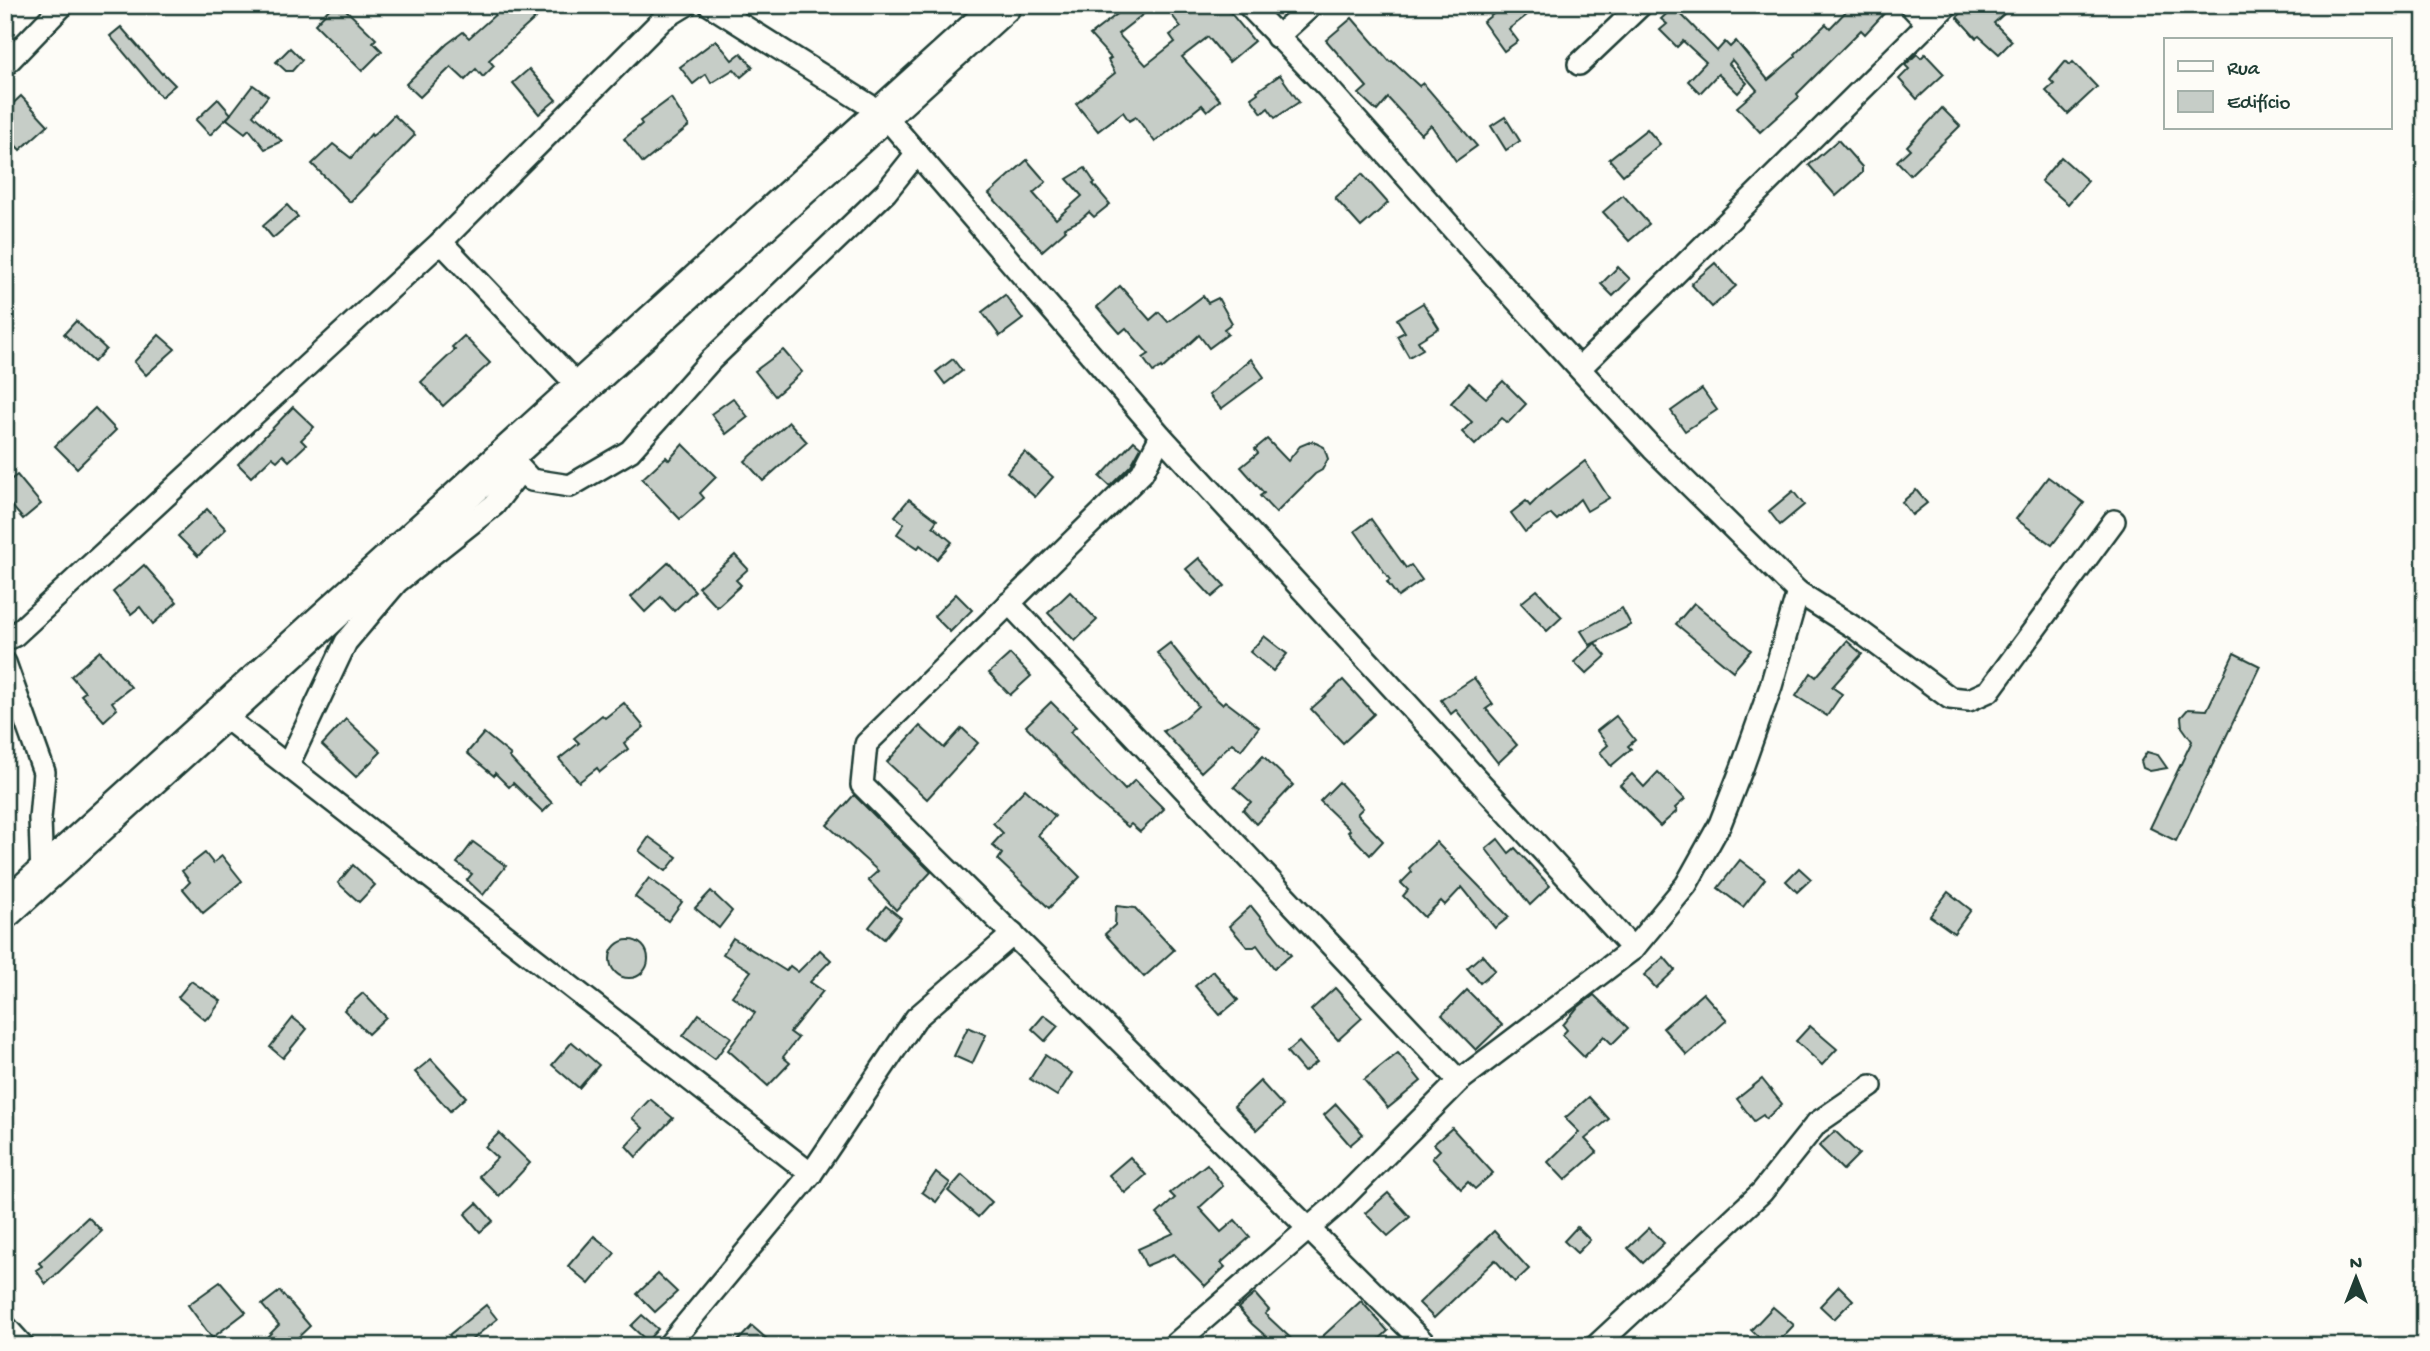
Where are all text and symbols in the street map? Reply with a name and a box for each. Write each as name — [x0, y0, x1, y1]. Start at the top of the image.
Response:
legend — [2164, 38, 2392, 130]
text: Rua — [2227, 58, 2261, 83]
text: Edifício — [2227, 92, 2291, 117]
north arrow — [2322, 1242, 2392, 1312]
text: N — [2350, 1253, 2362, 1276]

